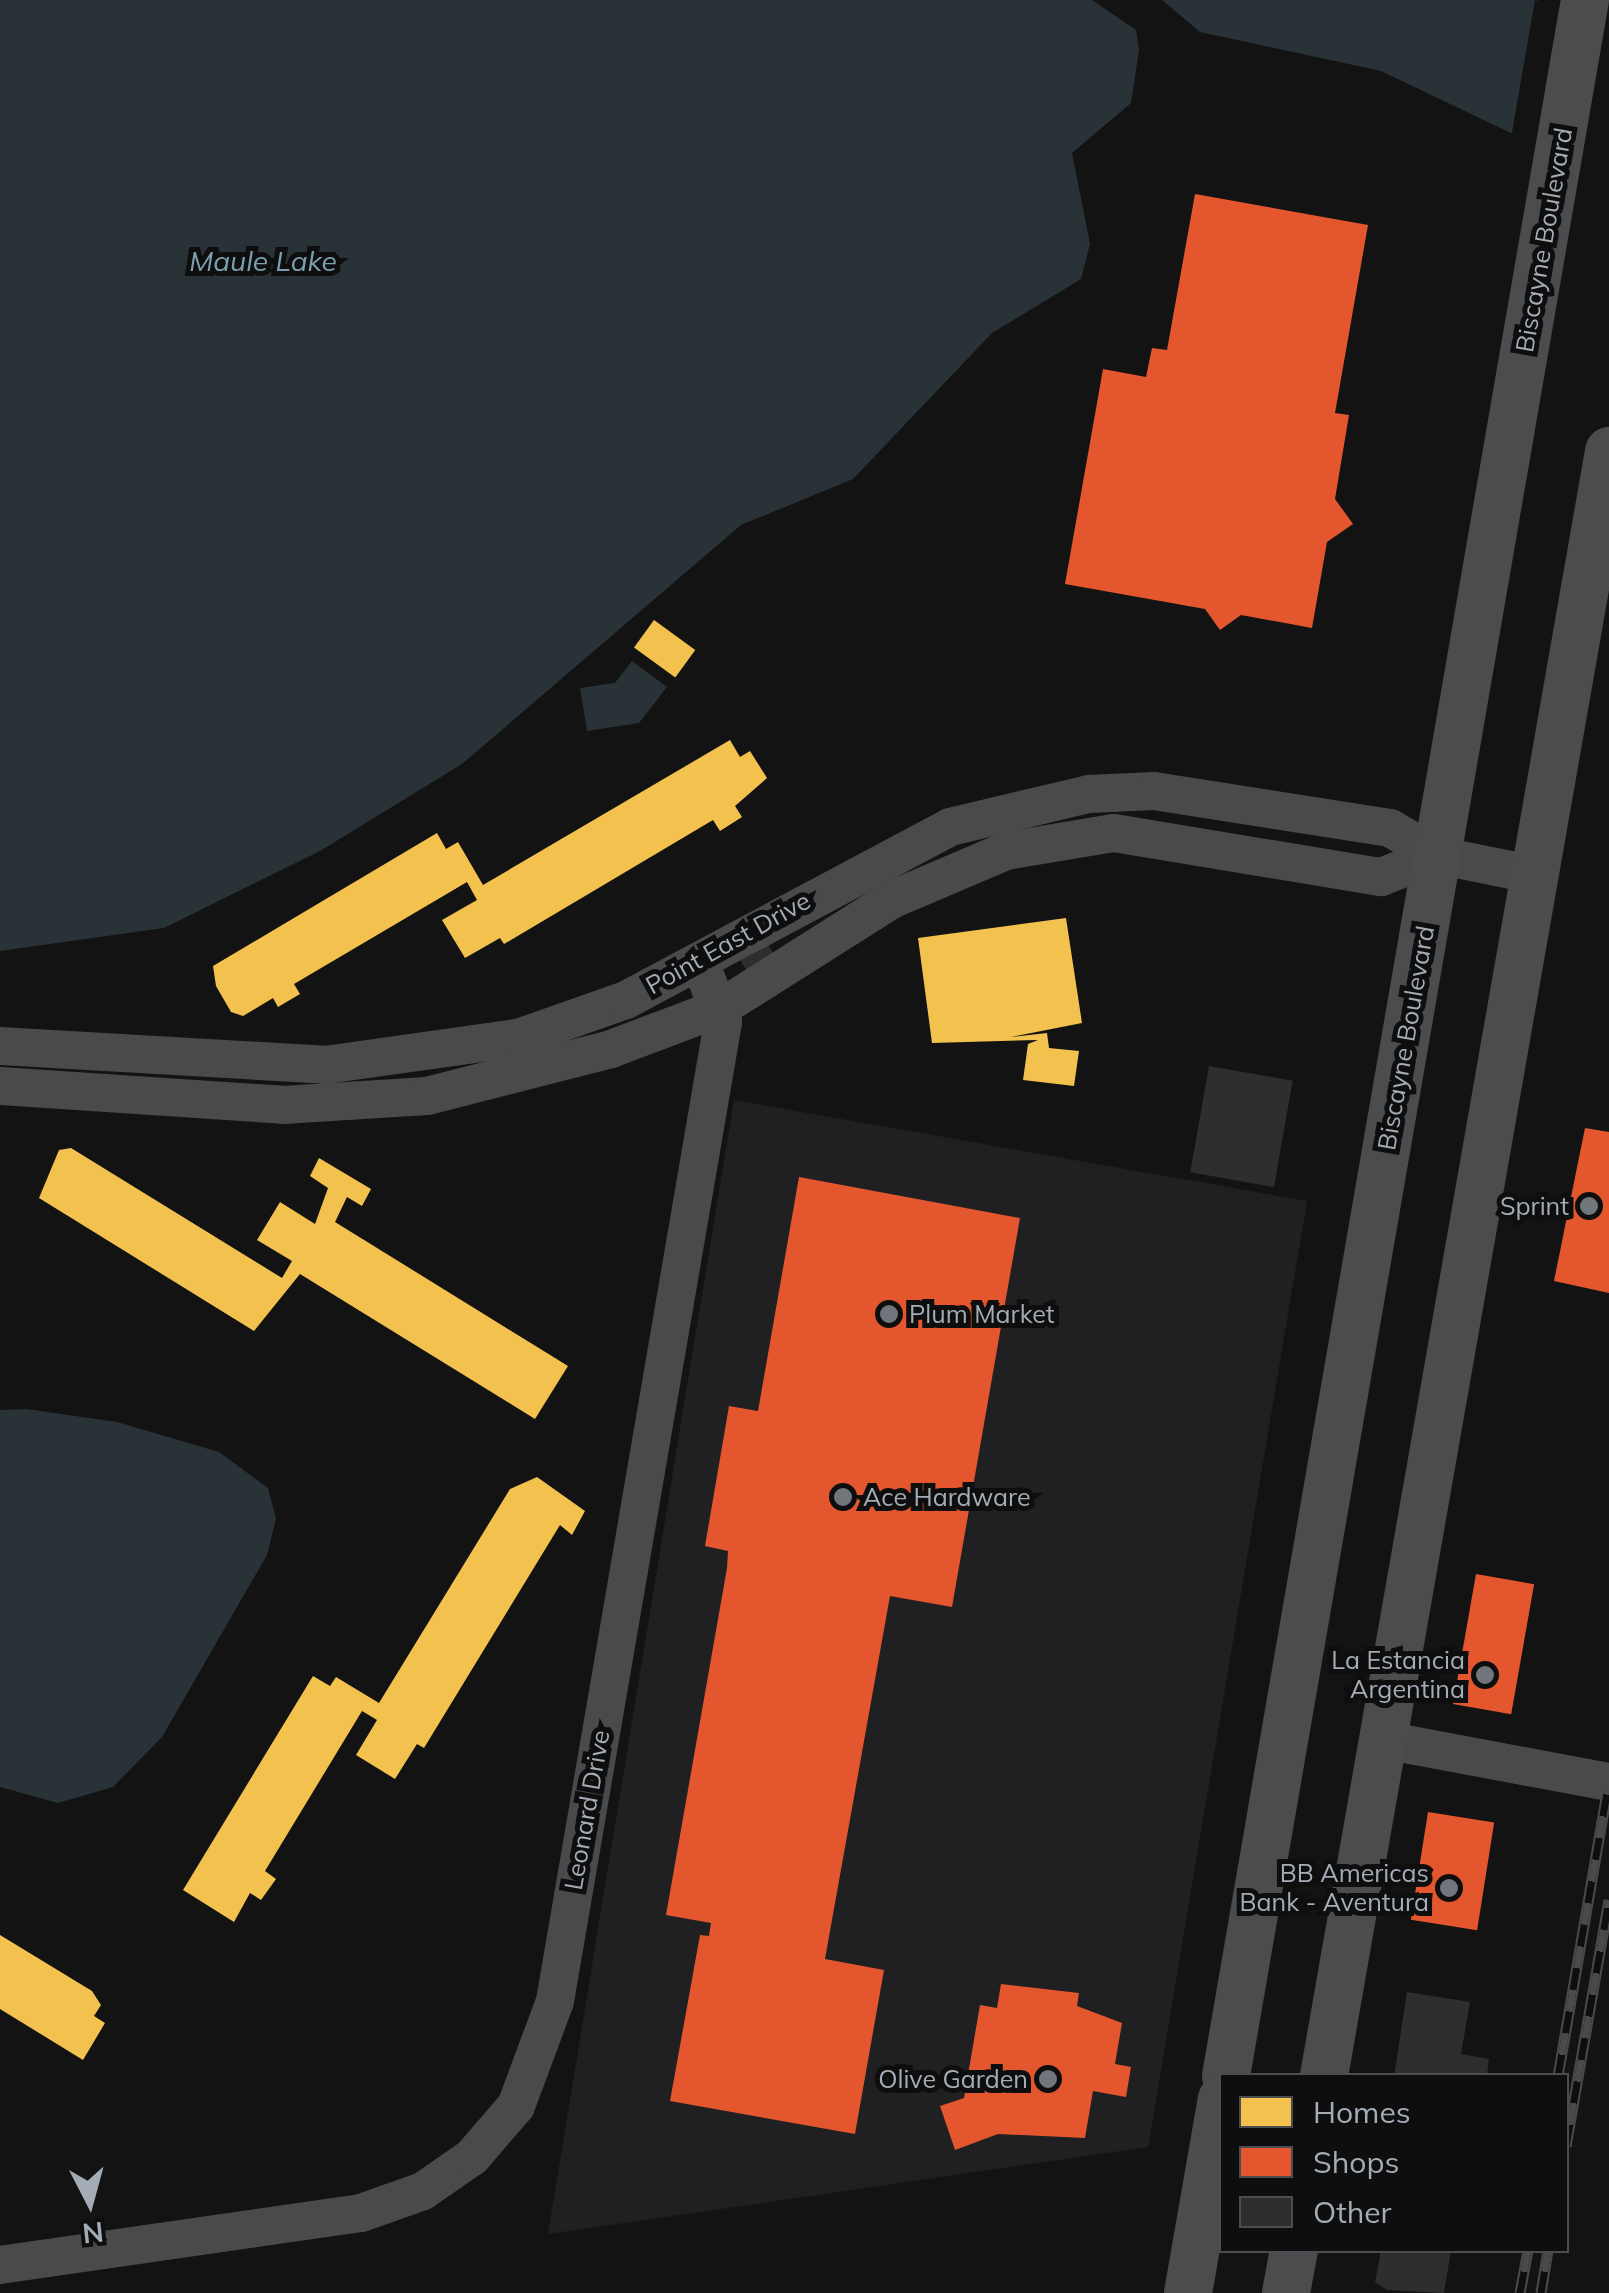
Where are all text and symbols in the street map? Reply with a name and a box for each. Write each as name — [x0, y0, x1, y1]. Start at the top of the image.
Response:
street label: Biscayne Boulevard — [1509, 125, 1579, 355]
water label: Maule Lake — [189, 244, 337, 278]
street label: Point East Drive — [641, 885, 815, 1001]
street label: Biscayne Boulevard — [1371, 923, 1441, 1153]
place label: Sprint — [1500, 1191, 1569, 1221]
marker: Sprint — [1578, 1195, 1600, 1217]
place label: Plum Market — [909, 1299, 1055, 1329]
marker: Plum Market — [878, 1303, 900, 1325]
place label: Ace Hardware — [863, 1482, 1031, 1512]
marker: Ace Hardware — [832, 1486, 854, 1508]
place label: La Estancia Argentina — [1331, 1646, 1465, 1705]
marker: La Estancia Argentina — [1474, 1664, 1496, 1686]
street label: Leonard Drive — [558, 1728, 616, 1892]
place label: BB Americas Bank - Aventura — [1240, 1859, 1429, 1918]
marker: BB Americas Bank - Aventura — [1438, 1877, 1460, 1899]
place label: Olive Garden — [878, 2064, 1028, 2094]
marker: Olive Garden — [1037, 2068, 1059, 2090]
legend — [1219, 2073, 1569, 2253]
text: Homes — [1313, 2093, 1411, 2131]
text: Shops — [1313, 2143, 1399, 2181]
north arrow — [40, 2153, 140, 2253]
text: Other — [1313, 2193, 1391, 2231]
text: N — [81, 2215, 106, 2252]

